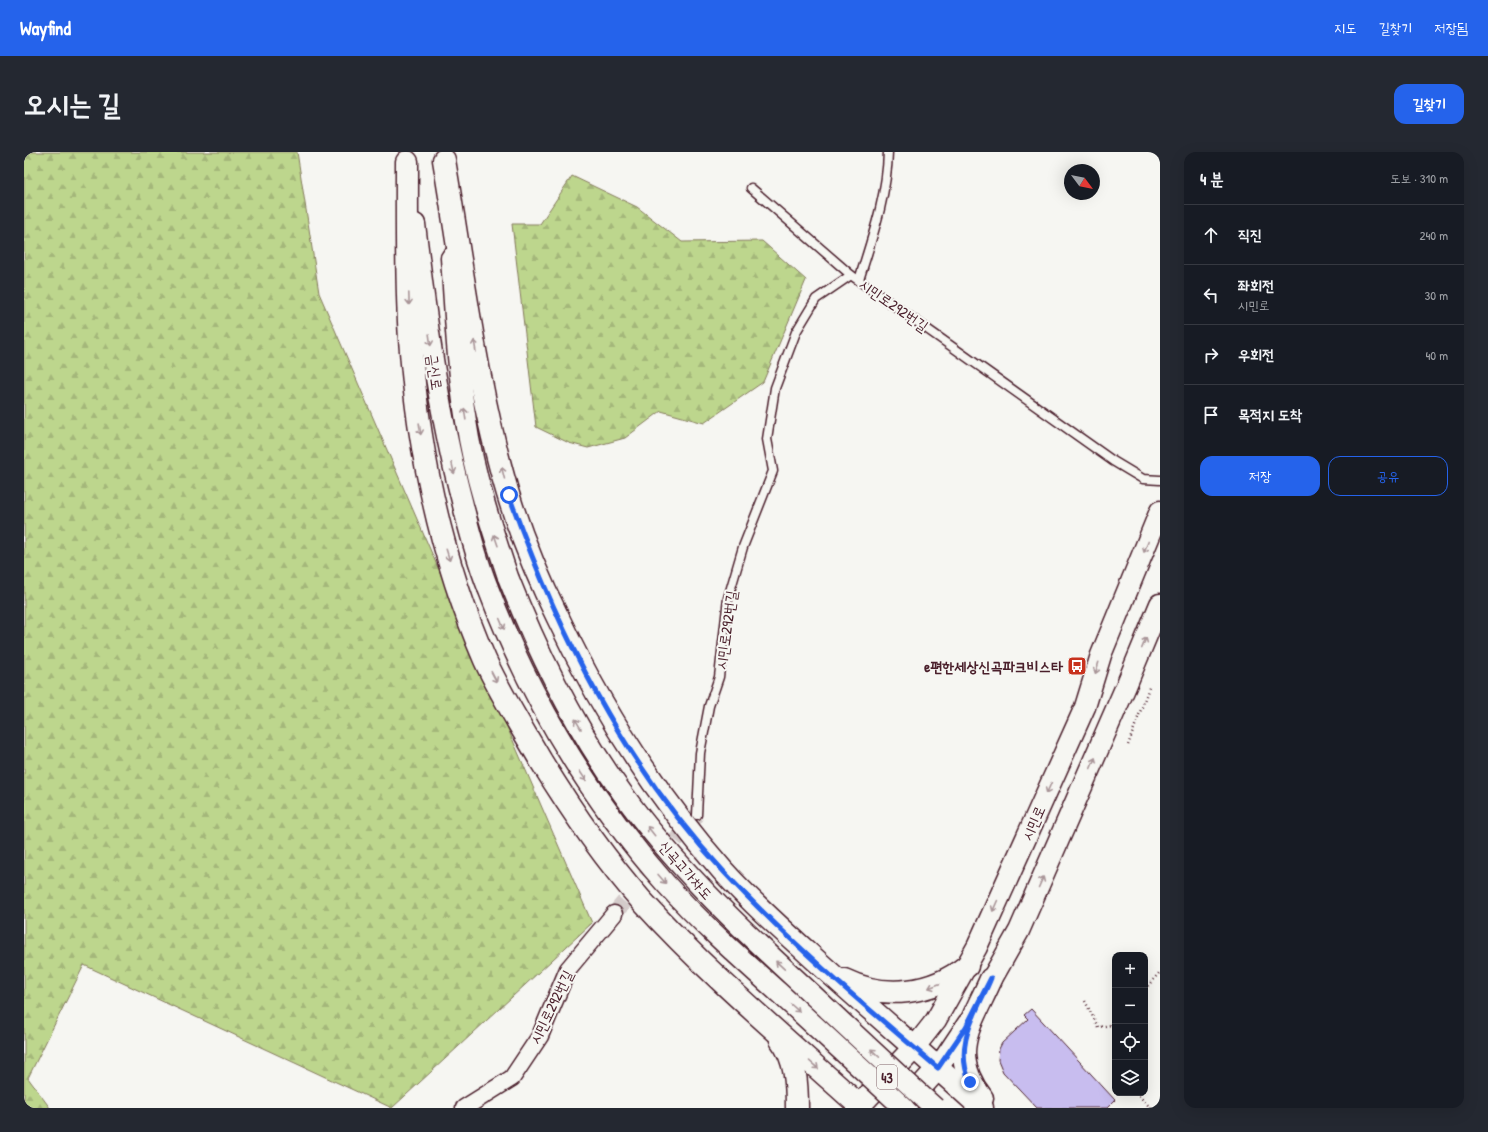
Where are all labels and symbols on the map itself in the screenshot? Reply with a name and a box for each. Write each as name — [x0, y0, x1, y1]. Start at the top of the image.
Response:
north arrow — [1064, 164, 1100, 200]
street label: 시민로292번길 — [855, 273, 933, 337]
one-way arrow — [405, 292, 412, 305]
one-way arrow — [426, 333, 434, 346]
one-way arrow — [471, 340, 479, 353]
street label: 금신로 — [422, 353, 448, 391]
one-way arrow — [461, 408, 469, 421]
one-way arrow — [416, 422, 424, 435]
one-way arrow — [450, 461, 458, 474]
one-way arrow — [499, 467, 506, 480]
route start — [500, 486, 518, 504]
one-way arrow — [491, 534, 499, 546]
one-way arrow — [1141, 540, 1149, 552]
one-way arrow — [445, 549, 452, 562]
street label: 시민로292번길 — [710, 589, 742, 671]
one-way arrow — [499, 618, 507, 630]
one-way arrow — [1141, 637, 1148, 649]
bus stop icon: e편한세상신곡파크비스타 — [1066, 655, 1088, 677]
place label: e편한세상신곡파크비스타 — [924, 656, 1064, 677]
one-way arrow — [1093, 661, 1100, 674]
one-way arrow — [491, 671, 498, 683]
one-way arrow — [573, 718, 581, 730]
one-way arrow — [1090, 757, 1098, 769]
one-way arrow — [579, 770, 587, 781]
one-way arrow — [1045, 782, 1052, 794]
street label: 시민로 — [1016, 802, 1050, 844]
one-way arrow — [647, 825, 656, 836]
street label: 신곡고가차도 — [654, 836, 718, 904]
one-way arrow — [658, 874, 667, 884]
one-way arrow — [1038, 876, 1045, 888]
one-way arrow — [991, 900, 998, 912]
one-way arrow — [775, 960, 785, 970]
street label: 시민로292번길 — [524, 966, 578, 1048]
one-way arrow — [928, 982, 940, 990]
one-way arrow — [790, 1004, 801, 1013]
one-way arrow — [870, 1049, 880, 1058]
one-way arrow — [809, 1060, 819, 1069]
road number: 43 — [877, 1065, 897, 1089]
route end — [961, 1073, 979, 1091]

